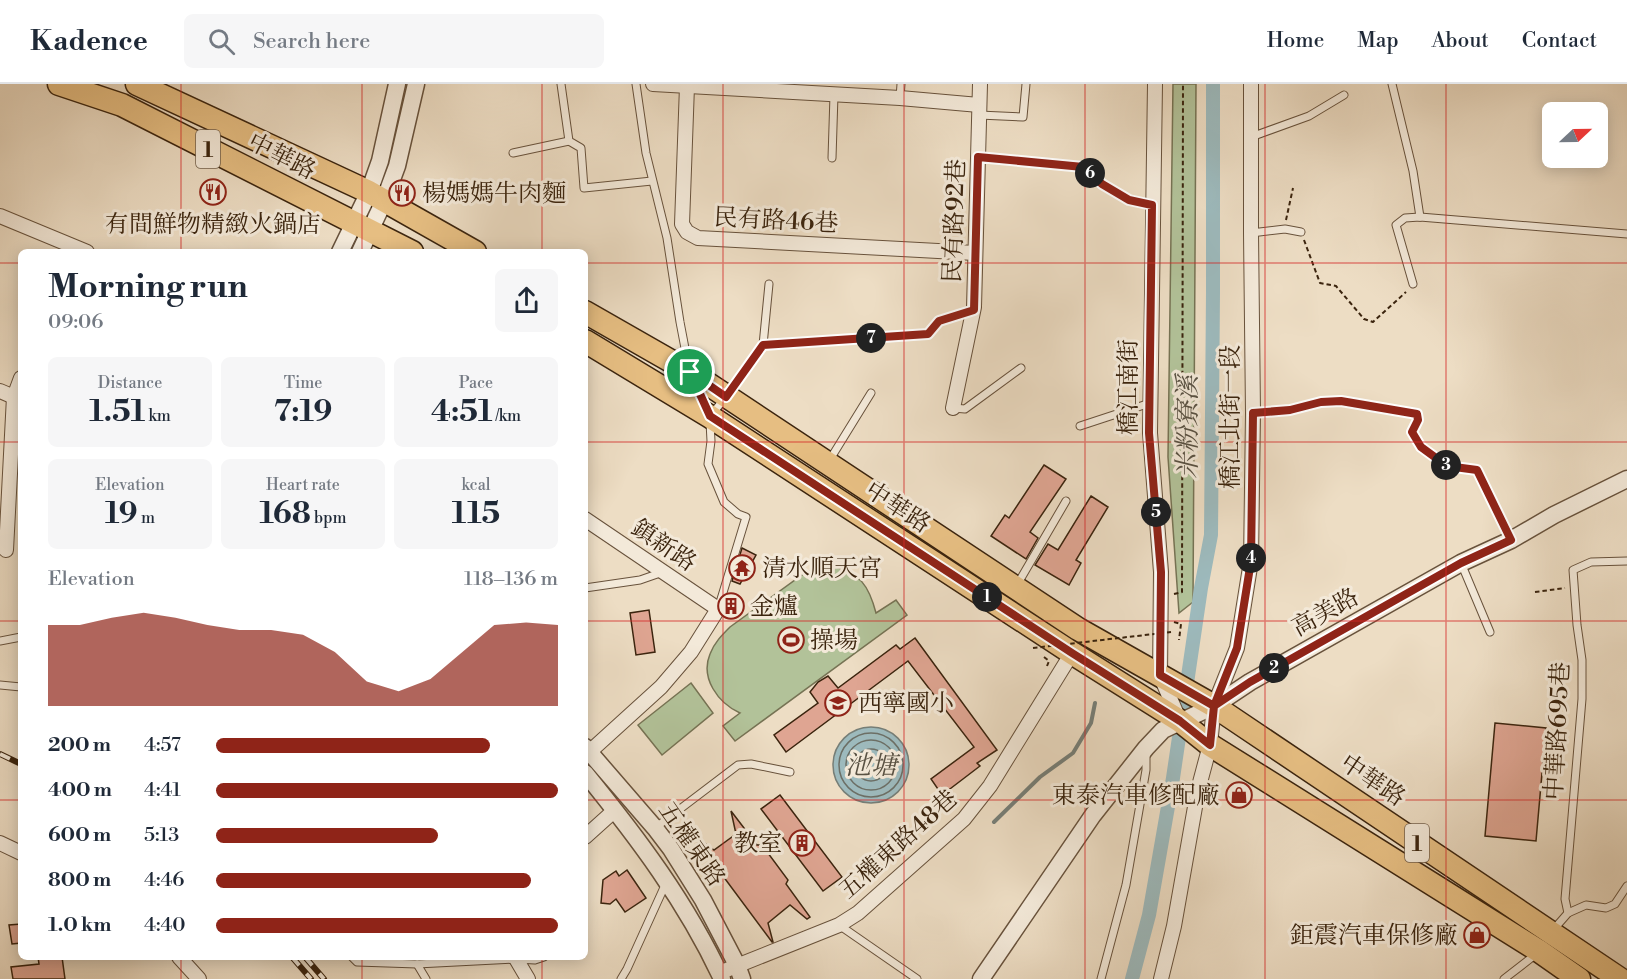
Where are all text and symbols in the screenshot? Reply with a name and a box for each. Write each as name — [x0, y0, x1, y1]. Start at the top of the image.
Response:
search box — [184, 14, 604, 68]
text: Kadence — [30, 24, 148, 59]
icon: search — [205, 25, 238, 58]
text: Search here — [253, 28, 370, 55]
text: Home — [1267, 28, 1324, 54]
text: Map — [1357, 28, 1399, 54]
text: About — [1432, 28, 1489, 54]
text: Contact — [1522, 28, 1597, 54]
north arrow — [1542, 102, 1608, 168]
map controls — [1542, 102, 1608, 168]
street label: 中華路 — [243, 127, 320, 187]
road number: 1 — [196, 130, 220, 168]
street label: 民有路92巷 — [938, 158, 972, 284]
pin: 6 — [1075, 158, 1105, 188]
text: 6 — [1085, 163, 1095, 183]
restaurant icon: 有間鮮物精緻火鍋店 — [198, 177, 228, 207]
restaurant icon: 楊媽媽牛肉麵 — [387, 178, 417, 208]
place label: 楊媽媽牛肉麵 — [422, 179, 566, 209]
street label: 民有路46巷 — [713, 203, 839, 239]
place label: 有間鮮物精緻火鍋店 — [105, 210, 321, 240]
text: Morning run — [48, 267, 248, 308]
button: share — [495, 269, 558, 332]
text: 09:06 — [48, 310, 103, 335]
pin: 7 — [856, 323, 886, 353]
text: 7 — [866, 328, 876, 348]
street label: 橋江南街 — [1114, 339, 1144, 435]
street label: 橋江北街一段 — [1216, 345, 1246, 489]
pin — [664, 346, 715, 397]
icon: arrive — [673, 355, 706, 388]
water label: 米粉寮溪 — [1172, 372, 1204, 479]
text: Distance — [98, 373, 162, 393]
text: Time — [284, 373, 322, 393]
text: Pace — [459, 373, 493, 393]
text: 1.51 — [89, 393, 145, 431]
text: 7:19 — [274, 393, 332, 431]
text: 4:51 — [431, 393, 492, 431]
text: km — [145, 406, 171, 426]
text: /km — [492, 406, 521, 426]
pin: 3 — [1431, 450, 1461, 480]
text: 3 — [1441, 455, 1451, 475]
text: Elevation — [95, 475, 165, 495]
text: Heart rate — [266, 475, 340, 495]
text: kcal — [461, 475, 491, 495]
street label: 中華路 — [859, 476, 936, 540]
text: 19 — [105, 495, 138, 533]
text: 168 — [259, 495, 311, 533]
text: 115 — [452, 495, 500, 533]
pin: 5 — [1141, 497, 1171, 527]
text: 5 — [1151, 502, 1161, 522]
text: m — [138, 508, 155, 528]
text: bpm — [311, 508, 347, 528]
street label: 鎮新路 — [625, 513, 702, 578]
pin: 4 — [1236, 543, 1266, 573]
text: 4 — [1246, 548, 1256, 568]
temple icon: 清水順天宮 — [727, 553, 757, 583]
place label: 清水順天宮 — [762, 554, 882, 584]
text: Elevation — [48, 567, 135, 592]
text: 118–136 m — [464, 567, 558, 592]
pin: 1 — [972, 582, 1002, 612]
street label: 高美路 — [1287, 582, 1364, 643]
text: 1 — [983, 587, 991, 607]
building icon: 金爐 — [716, 591, 746, 621]
place label: 金爐 — [750, 592, 798, 622]
sports icon: 操場 — [776, 625, 806, 655]
place label: 操場 — [810, 626, 858, 656]
pin: 2 — [1259, 653, 1289, 683]
text: 2 — [1269, 658, 1279, 678]
street label: 中華路695巷 — [1539, 661, 1577, 801]
school or university icon: 西寧國小 — [823, 688, 853, 718]
place label: 西寧國小 — [858, 689, 954, 719]
text: 200 m — [48, 733, 111, 758]
text: 4:57 — [144, 733, 181, 758]
street label: 中華路 — [1334, 748, 1411, 813]
water label: 池塘 — [845, 750, 901, 782]
text: 400 m — [48, 778, 112, 803]
text: 4:41 — [144, 778, 181, 803]
shop icon: 東泰汽車修配廠 — [1224, 780, 1254, 810]
place label: 東泰汽車修配廠 — [1052, 781, 1220, 811]
street label: 五權東路48巷 — [833, 784, 964, 906]
street label: 五權東路 — [651, 797, 731, 892]
text: 600 m — [48, 823, 111, 848]
text: 5:13 — [144, 823, 179, 848]
road number: 1 — [1405, 824, 1429, 862]
building icon: 教室 — [787, 828, 817, 858]
place label: 教室 — [734, 829, 782, 859]
text: 800 m — [48, 868, 111, 893]
text: 4:46 — [144, 868, 184, 893]
text: 1.0 km — [48, 913, 112, 938]
text: 4:40 — [144, 913, 186, 938]
shop icon: 鉅震汽車保修廠 — [1462, 920, 1492, 950]
place label: 鉅震汽車保修廠 — [1290, 921, 1458, 951]

